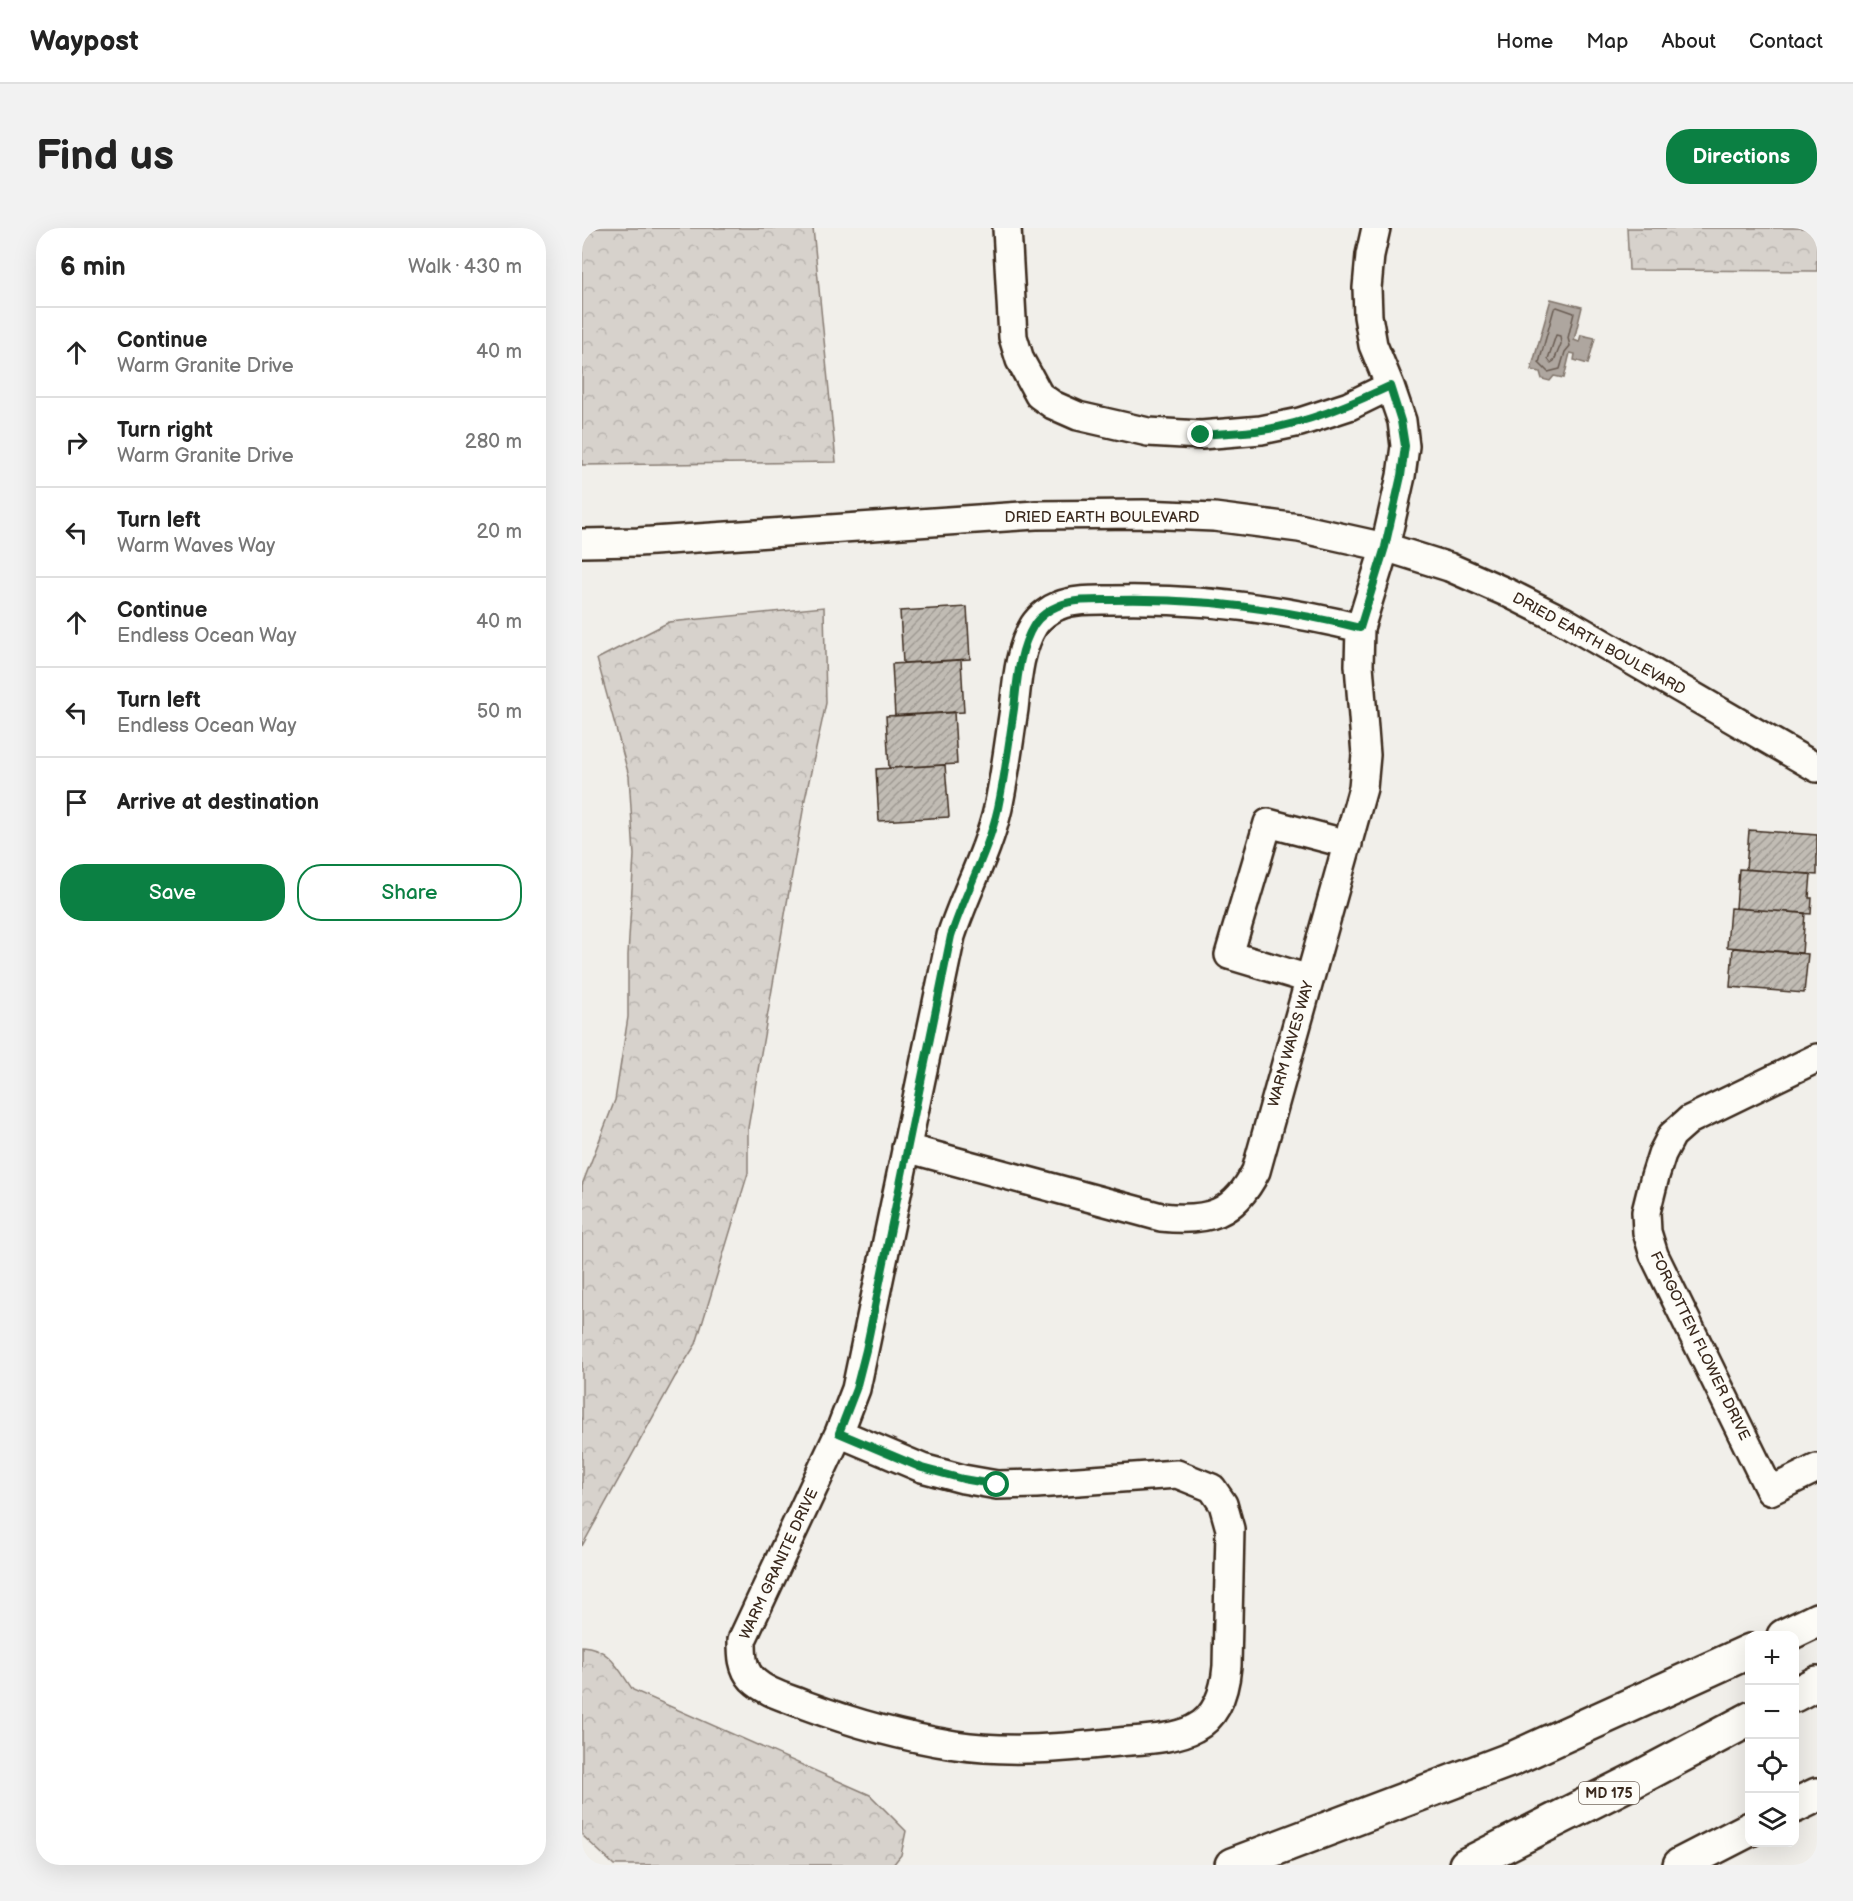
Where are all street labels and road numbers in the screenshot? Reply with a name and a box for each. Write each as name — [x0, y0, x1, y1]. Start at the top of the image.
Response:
street label: DRIED EARTH BOULEVARD — [1005, 508, 1199, 527]
street label: DRIED EARTH BOULEVARD — [1509, 588, 1689, 700]
street label: WARM WAVES WAY — [1264, 979, 1318, 1109]
street label: FORGOTTEN FLOWER DRIVE — [1646, 1248, 1754, 1444]
street label: WARM GRANITE DRIVE — [736, 1485, 822, 1643]
road number: MD 175 — [1579, 1782, 1639, 1804]

